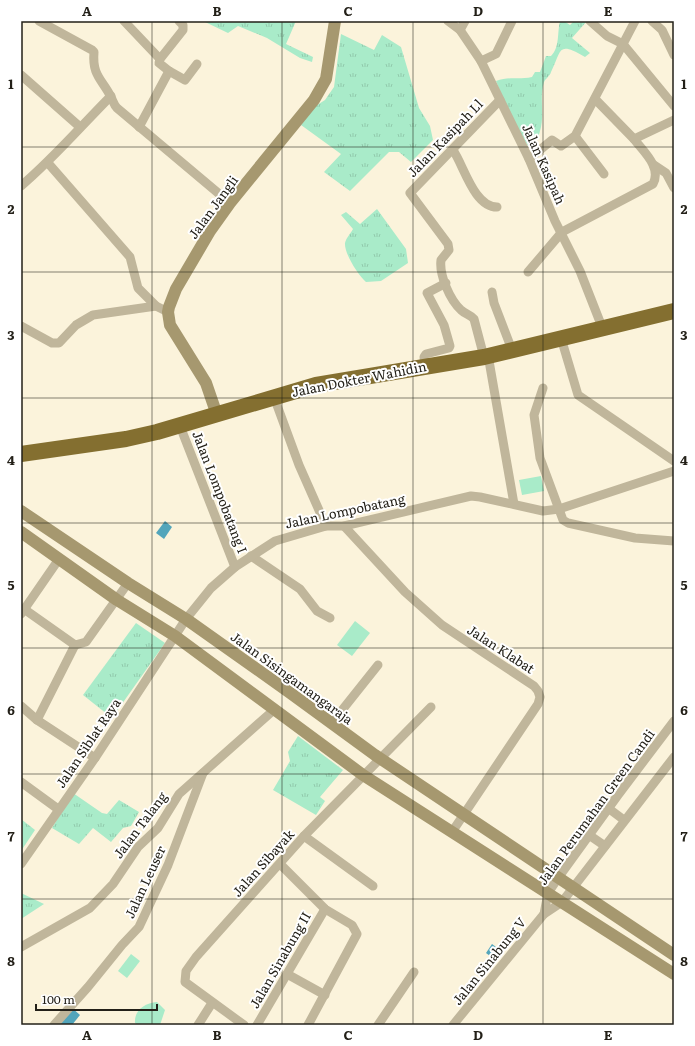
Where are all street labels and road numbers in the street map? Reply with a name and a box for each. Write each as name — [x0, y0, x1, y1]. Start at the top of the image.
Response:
street label: Jalan Kasipah Ll — [403, 94, 487, 181]
street label: Jalan Kasipah — [518, 120, 571, 208]
street label: Jalan Jangli — [183, 171, 242, 242]
street label: Jalan Dokter Wahidin — [290, 356, 428, 401]
street label: Jalan Lompobatang I — [188, 428, 253, 556]
street label: Jalan Lompobatang — [283, 488, 407, 532]
street label: Jalan Klabat — [464, 620, 539, 678]
street label: Jalan Sisingamangaraja — [227, 627, 357, 728]
street label: Jalan Siblat Raya — [51, 694, 125, 791]
street label: Jalan Perumahan Green Candi — [533, 724, 659, 888]
street label: Jalan Talang — [108, 787, 171, 862]
street label: Jalan Sibayak — [227, 824, 299, 900]
street label: Jalan Leuser — [119, 842, 170, 921]
street label: Jalan Sinabung II — [244, 908, 315, 1012]
street label: Jalan Sinabung V — [447, 913, 530, 1008]

